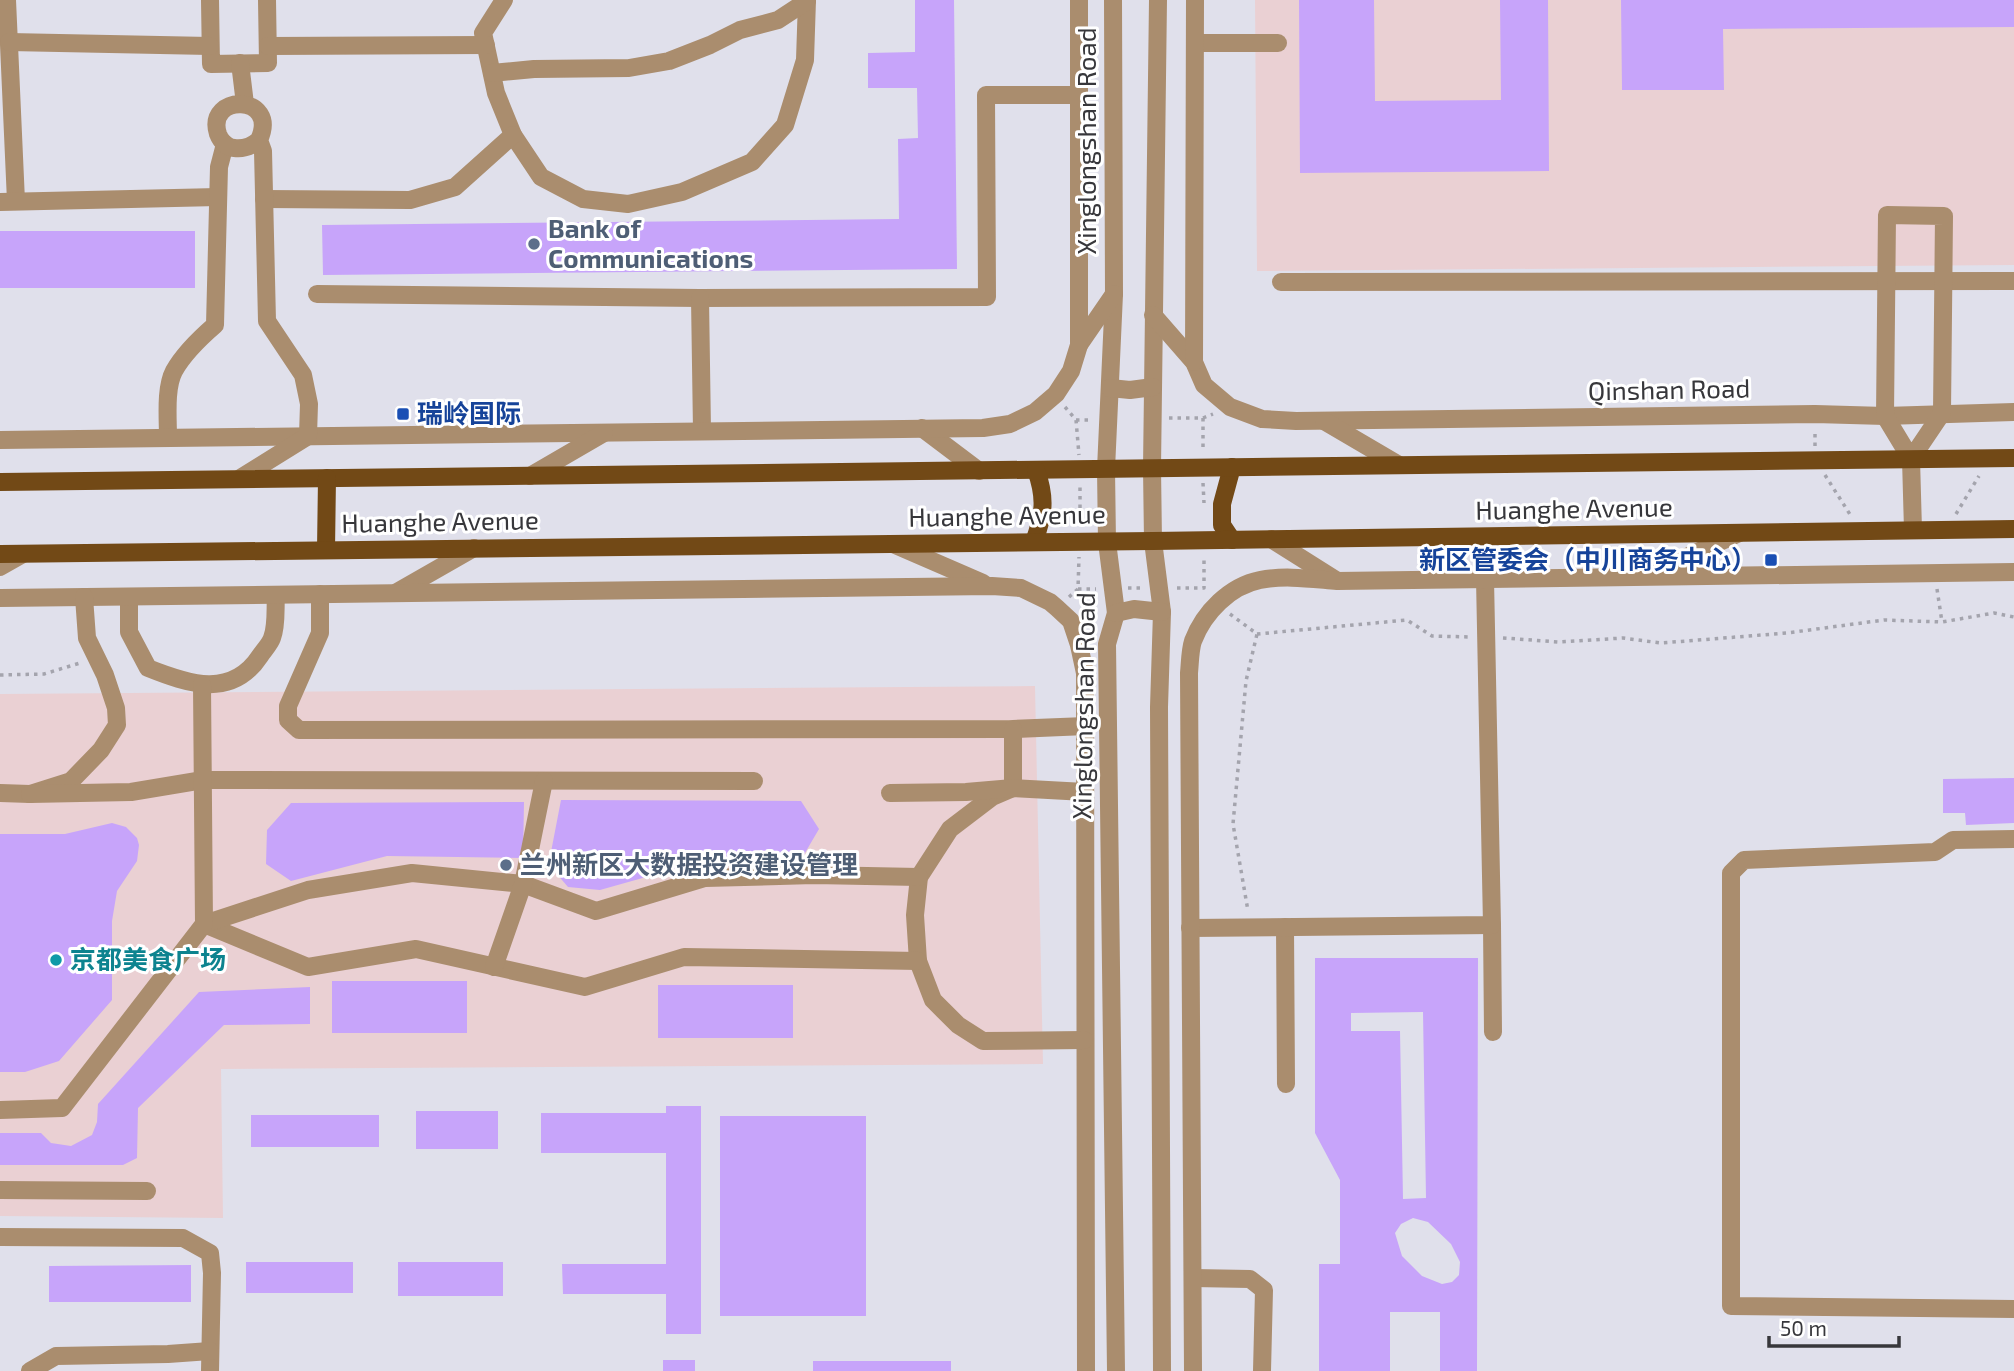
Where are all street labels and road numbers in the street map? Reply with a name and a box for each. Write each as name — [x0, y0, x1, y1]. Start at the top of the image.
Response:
street label: Xinglongshan Road — [1070, 27, 1101, 255]
street label: Qinshan Road — [1588, 372, 1750, 405]
street label: Huanghe Avenue — [1475, 490, 1673, 525]
street label: Huanghe Avenue — [908, 497, 1106, 532]
street label: Huanghe Avenue — [341, 503, 539, 538]
street label: Xinglongshan Road — [1065, 592, 1100, 820]

